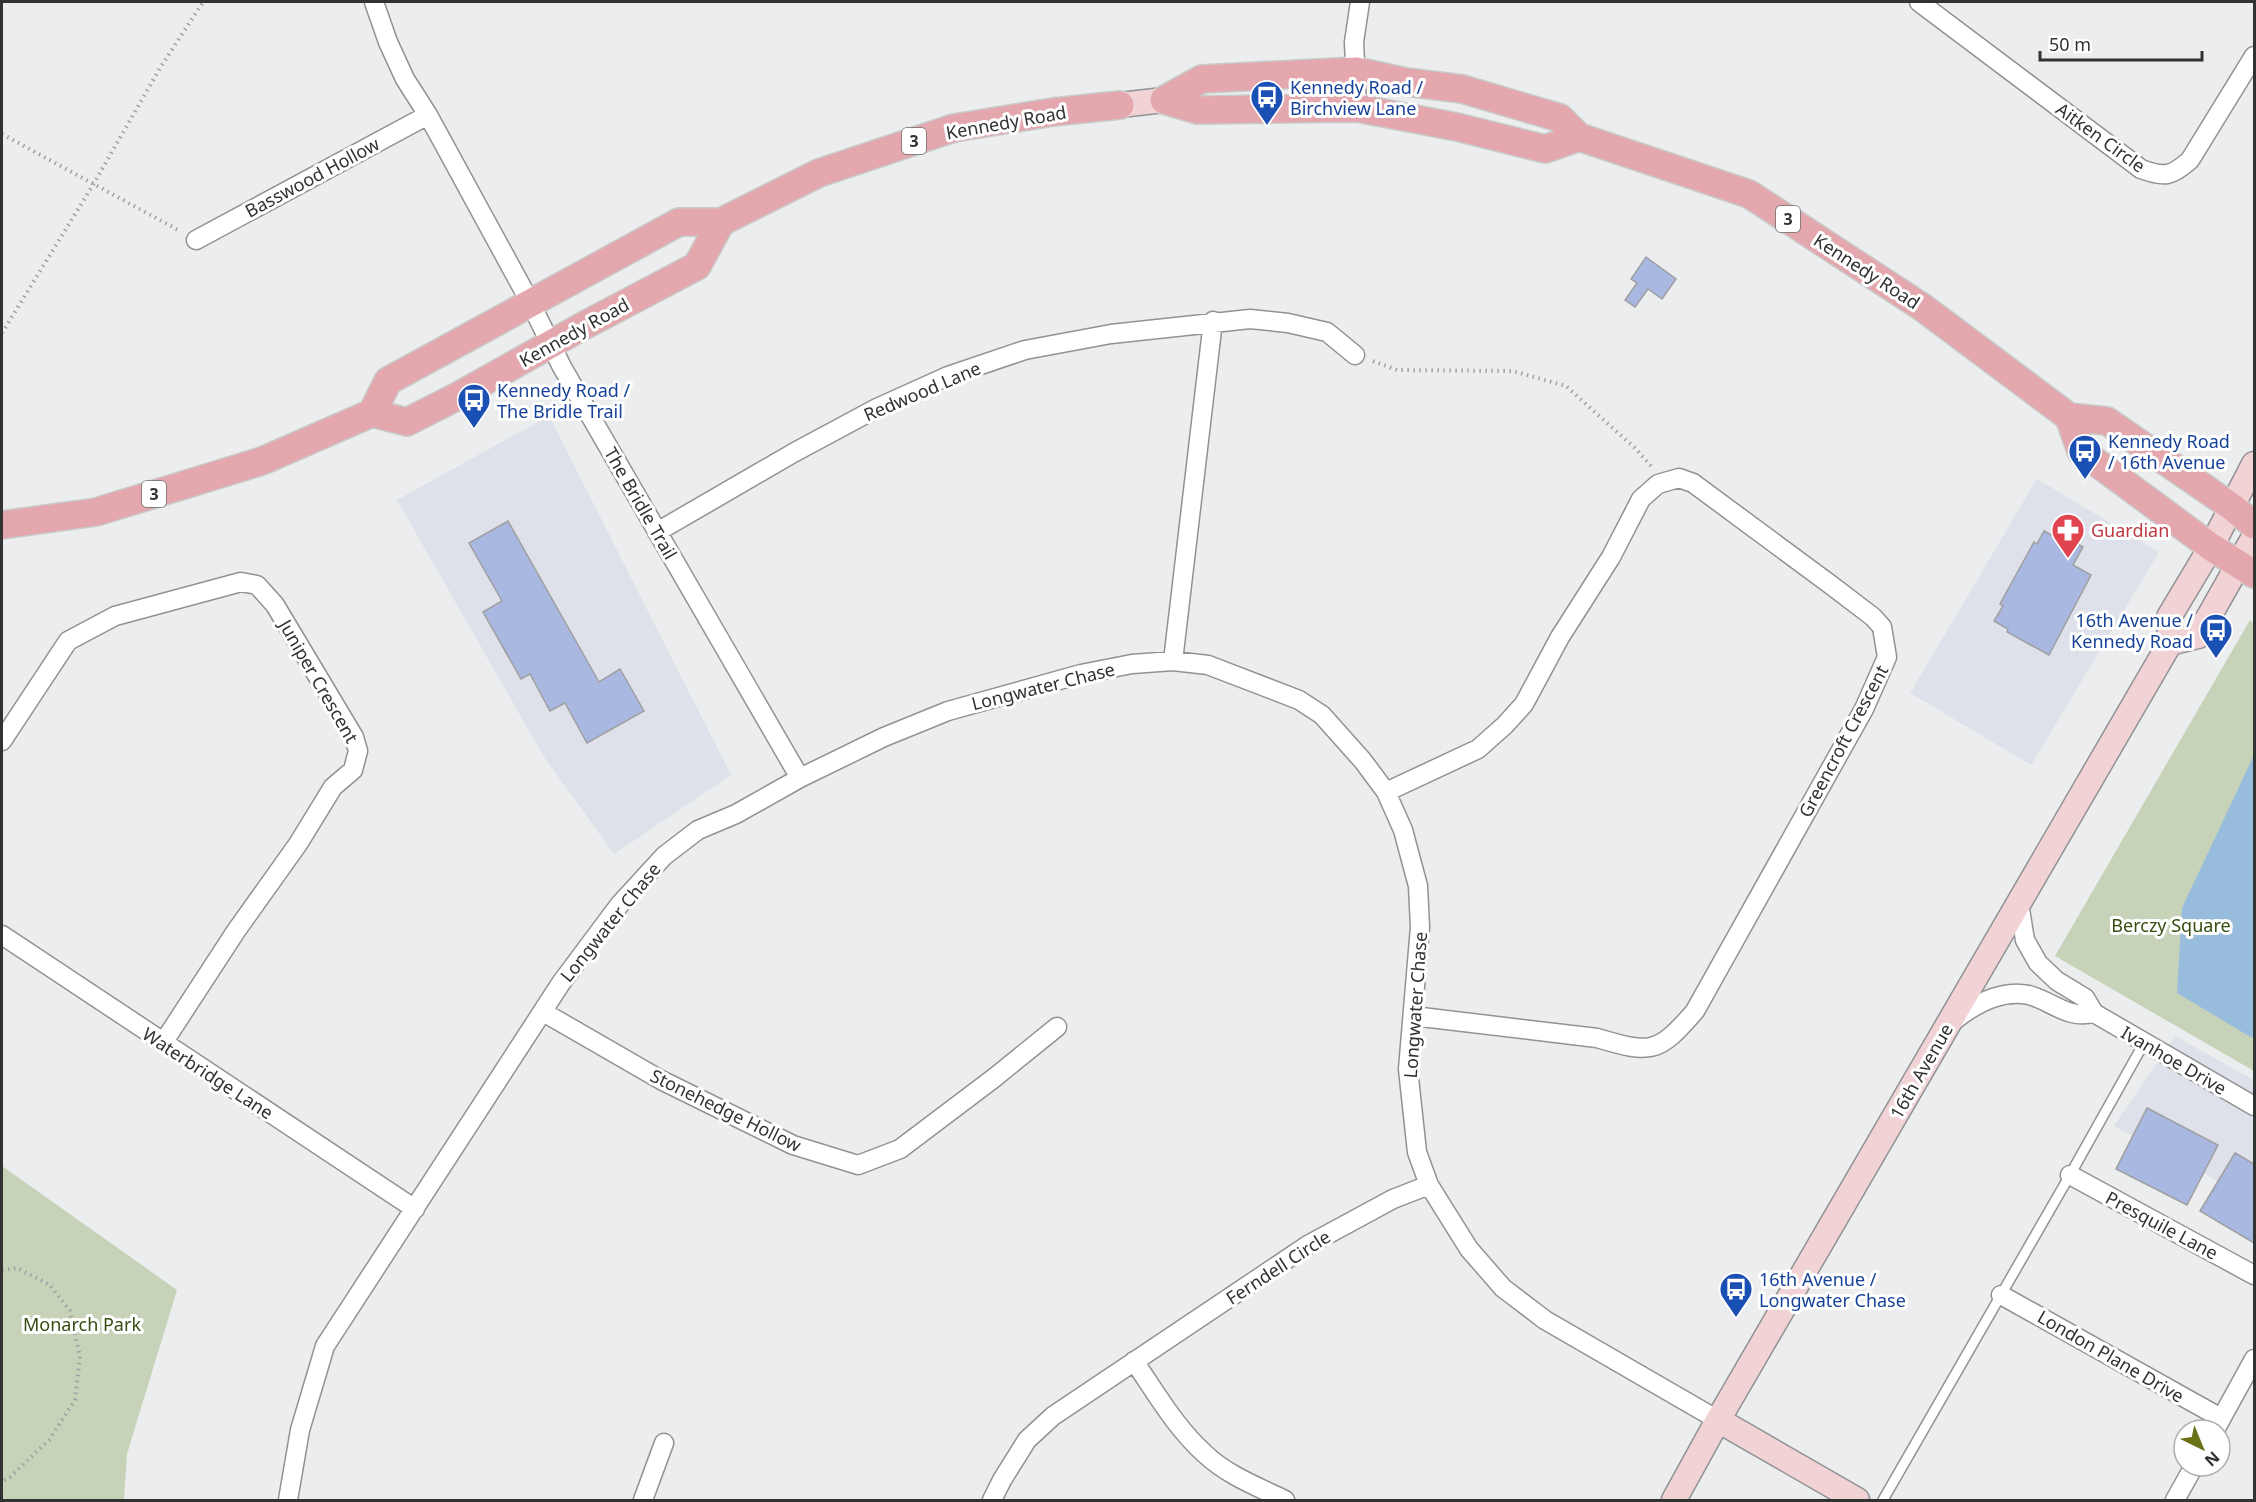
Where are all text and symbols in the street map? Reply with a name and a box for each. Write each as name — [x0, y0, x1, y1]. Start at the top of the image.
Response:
scale bar — [2040, 24, 2202, 62]
text: 50 m — [2049, 32, 2091, 56]
place label: Kennedy Road / Birchview Lane — [1290, 75, 1424, 120]
bus stop icon: Kennedy Road / Birchview Lane — [1249, 79, 1285, 126]
street label: Aitken Circle — [2052, 97, 2150, 177]
street label: Kennedy Road — [944, 100, 1068, 144]
road number: 3 — [902, 128, 926, 154]
street label: Basswood Hollow — [241, 131, 383, 223]
road number: 3 — [1776, 206, 1800, 232]
street label: Kennedy Road — [1809, 228, 1925, 314]
street label: Kennedy Road — [515, 292, 633, 372]
street label: Redwood Lane — [860, 356, 984, 426]
place label: Kennedy Road / The Bridle Trail — [497, 378, 631, 423]
bus stop icon: Kennedy Road / The Bridle Trail — [456, 382, 492, 429]
place label: Kennedy Road / 16th Avenue — [2108, 429, 2230, 474]
bus stop icon: Kennedy Road / 16th Avenue — [2067, 433, 2103, 480]
street label: The Bridle Trail — [599, 443, 683, 563]
road number: 3 — [142, 481, 166, 507]
pharmacy icon: Guardian — [2050, 512, 2086, 559]
place label: Guardian — [2091, 518, 2169, 542]
place label: 16th Avenue / Kennedy Road — [2071, 608, 2193, 653]
bus stop icon: 16th Avenue / Kennedy Road — [2198, 612, 2234, 659]
street label: Juniper Crescent — [273, 613, 364, 748]
street label: Longwater Chase — [969, 657, 1117, 715]
street label: Greencroft Crescent — [1793, 660, 1894, 821]
street label: Longwater Chase — [554, 857, 666, 987]
park label: Berczy Square — [2111, 913, 2231, 937]
street label: Longwater Chase — [1398, 931, 1432, 1079]
street label: 16th Avenue — [1884, 1019, 1958, 1123]
street label: Ivanhoe Drive — [2117, 1020, 2231, 1100]
street label: Waterbridge Lane — [138, 1022, 278, 1124]
street label: Stonehedge Hollow — [647, 1063, 805, 1157]
street label: Presquile Lane — [2102, 1185, 2222, 1265]
street label: Ferndell Circle — [1221, 1224, 1335, 1310]
place label: 16th Avenue / Longwater Chase — [1759, 1267, 1906, 1312]
bus stop icon: 16th Avenue / Longwater Chase — [1718, 1271, 1754, 1318]
street label: London Plane Drive — [2033, 1304, 2189, 1408]
park label: Monarch Park — [23, 1312, 141, 1336]
north arrow — [2172, 1418, 2232, 1478]
text: N — [2200, 1446, 2224, 1471]

